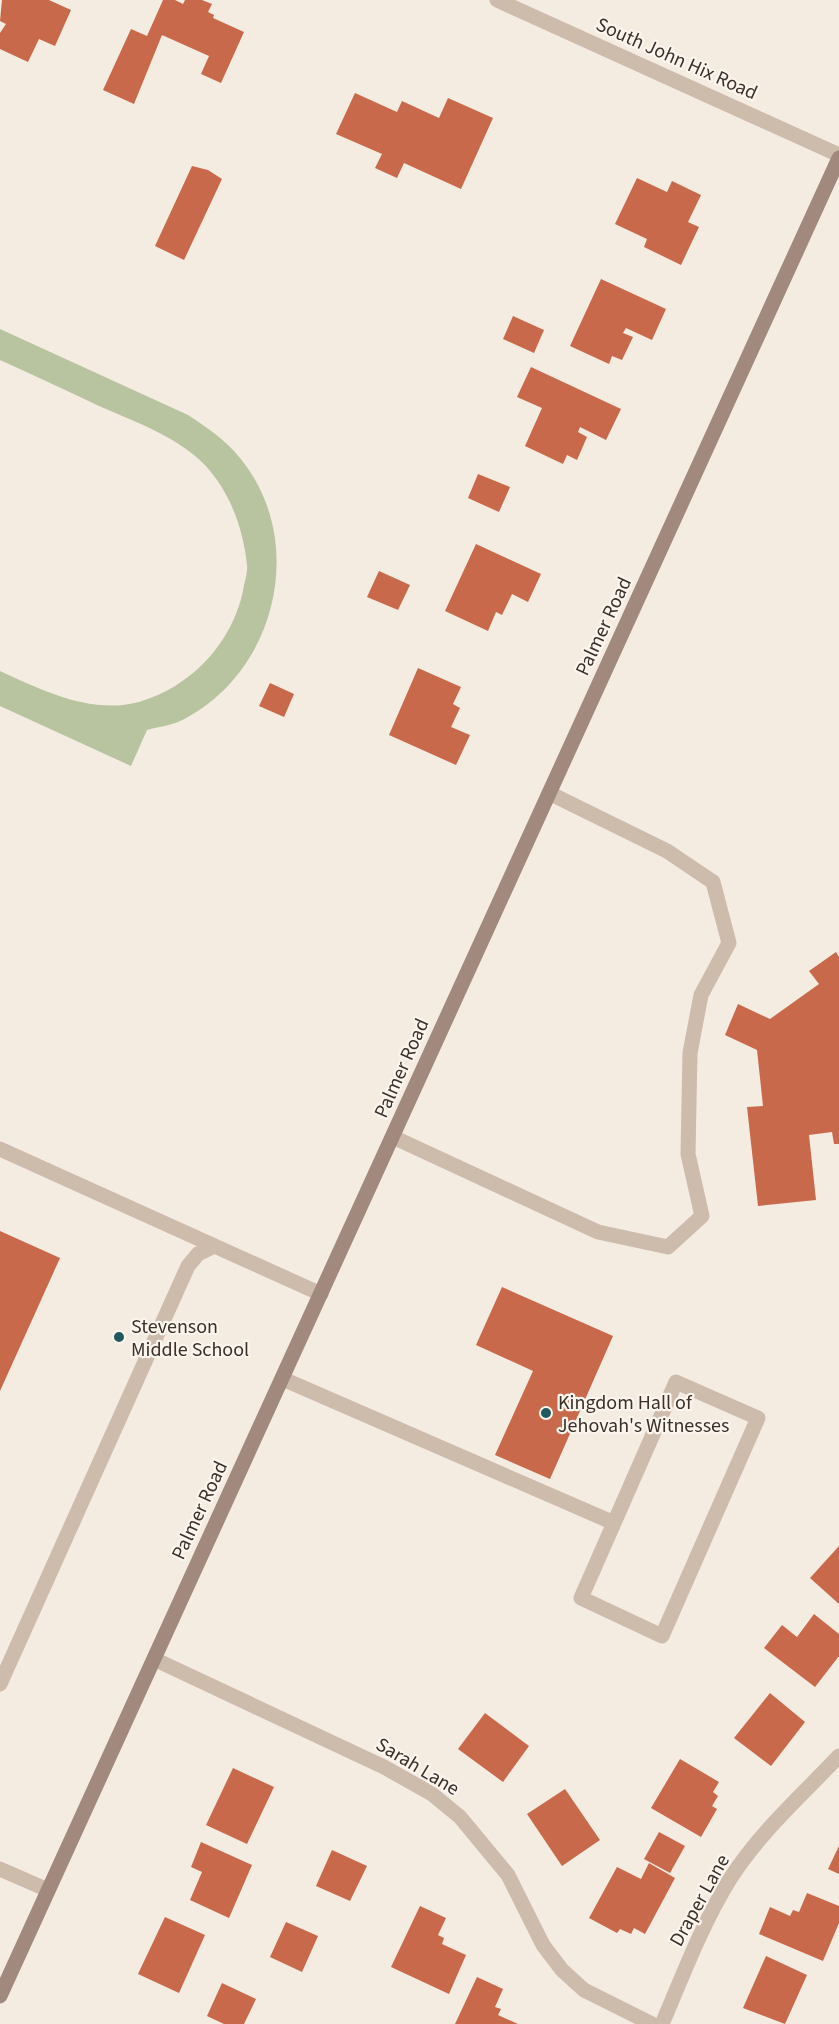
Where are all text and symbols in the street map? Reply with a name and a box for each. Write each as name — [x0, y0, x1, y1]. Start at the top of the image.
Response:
street label: South John Hix Road — [591, 11, 762, 107]
street label: Palmer Road — [569, 572, 639, 680]
street label: Palmer Road — [368, 1014, 436, 1123]
place label: Stevenson Middle School — [131, 1313, 249, 1364]
marker: Stevenson Middle School — [112, 1330, 126, 1344]
place label: Kingdom Hall of Jehovah's Witnesses — [558, 1389, 729, 1440]
marker: Kingdom Hall of Jehovah's Witnesses — [539, 1406, 553, 1420]
street label: Palmer Road — [165, 1456, 235, 1564]
street label: Sarah Lane — [370, 1731, 465, 1803]
street label: Draper Lane — [663, 1849, 737, 1952]

